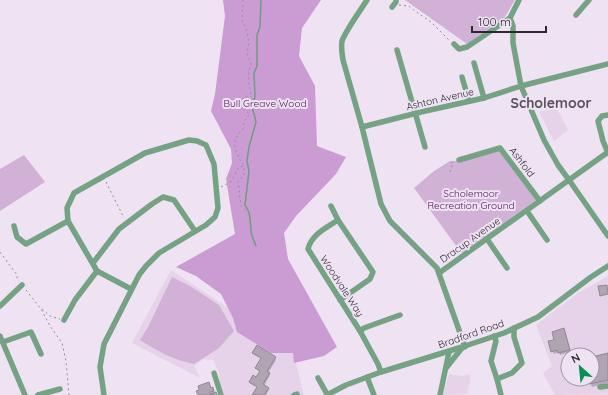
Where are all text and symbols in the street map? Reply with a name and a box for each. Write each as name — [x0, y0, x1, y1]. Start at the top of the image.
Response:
scale bar — [472, 8, 546, 34]
text: 100 m — [478, 14, 511, 29]
street label: Ashton Avenue — [405, 85, 475, 113]
district label: Scholemoor — [511, 94, 591, 112]
park label: Bull Greave Wood — [223, 97, 307, 110]
street label: Ashfold — [506, 144, 538, 180]
park label: Scholemoor Recreation Ground — [427, 187, 515, 212]
street label: Dracup Avenue — [437, 214, 503, 266]
street label: Woodvale Way — [317, 253, 367, 319]
street label: Bradford Road — [436, 317, 506, 351]
north arrow — [560, 347, 600, 387]
text: N — [569, 350, 582, 366]

